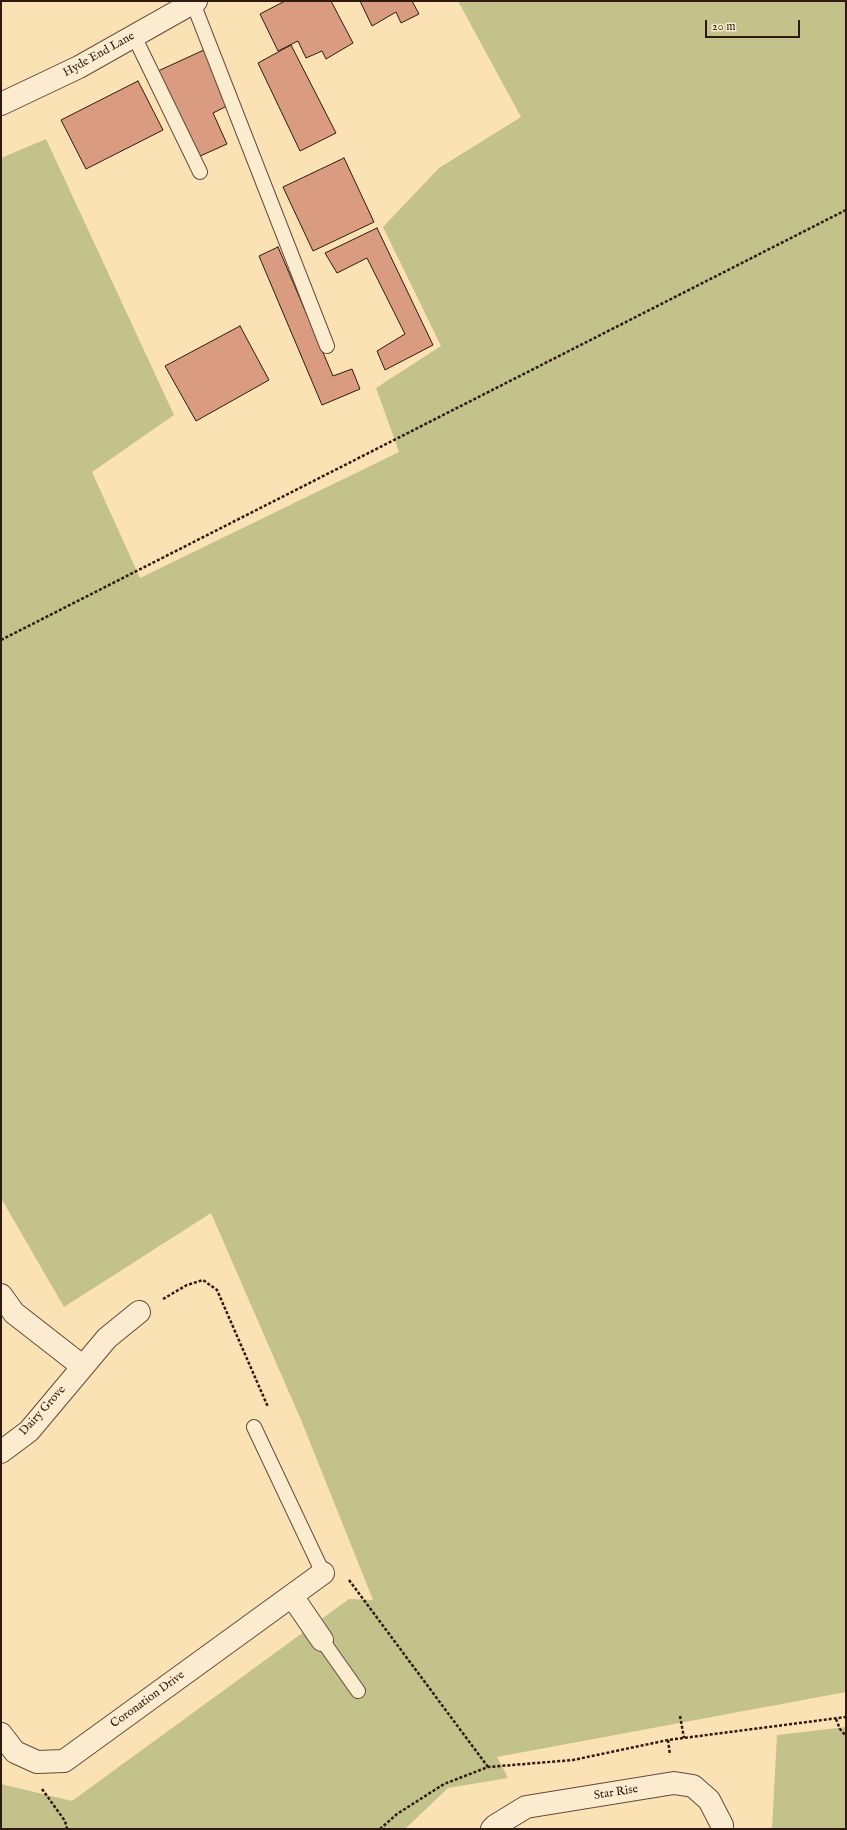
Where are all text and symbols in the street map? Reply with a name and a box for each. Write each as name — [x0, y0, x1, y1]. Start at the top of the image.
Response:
scale bar — [707, 12, 802, 38]
text: 20 m — [712, 19, 735, 34]
street label: Hyde End Lane — [61, 29, 137, 81]
street label: Dairy Grove — [17, 1383, 69, 1439]
street label: Coronation Drive — [108, 1668, 188, 1732]
street label: Star Rise — [593, 1782, 639, 1804]

